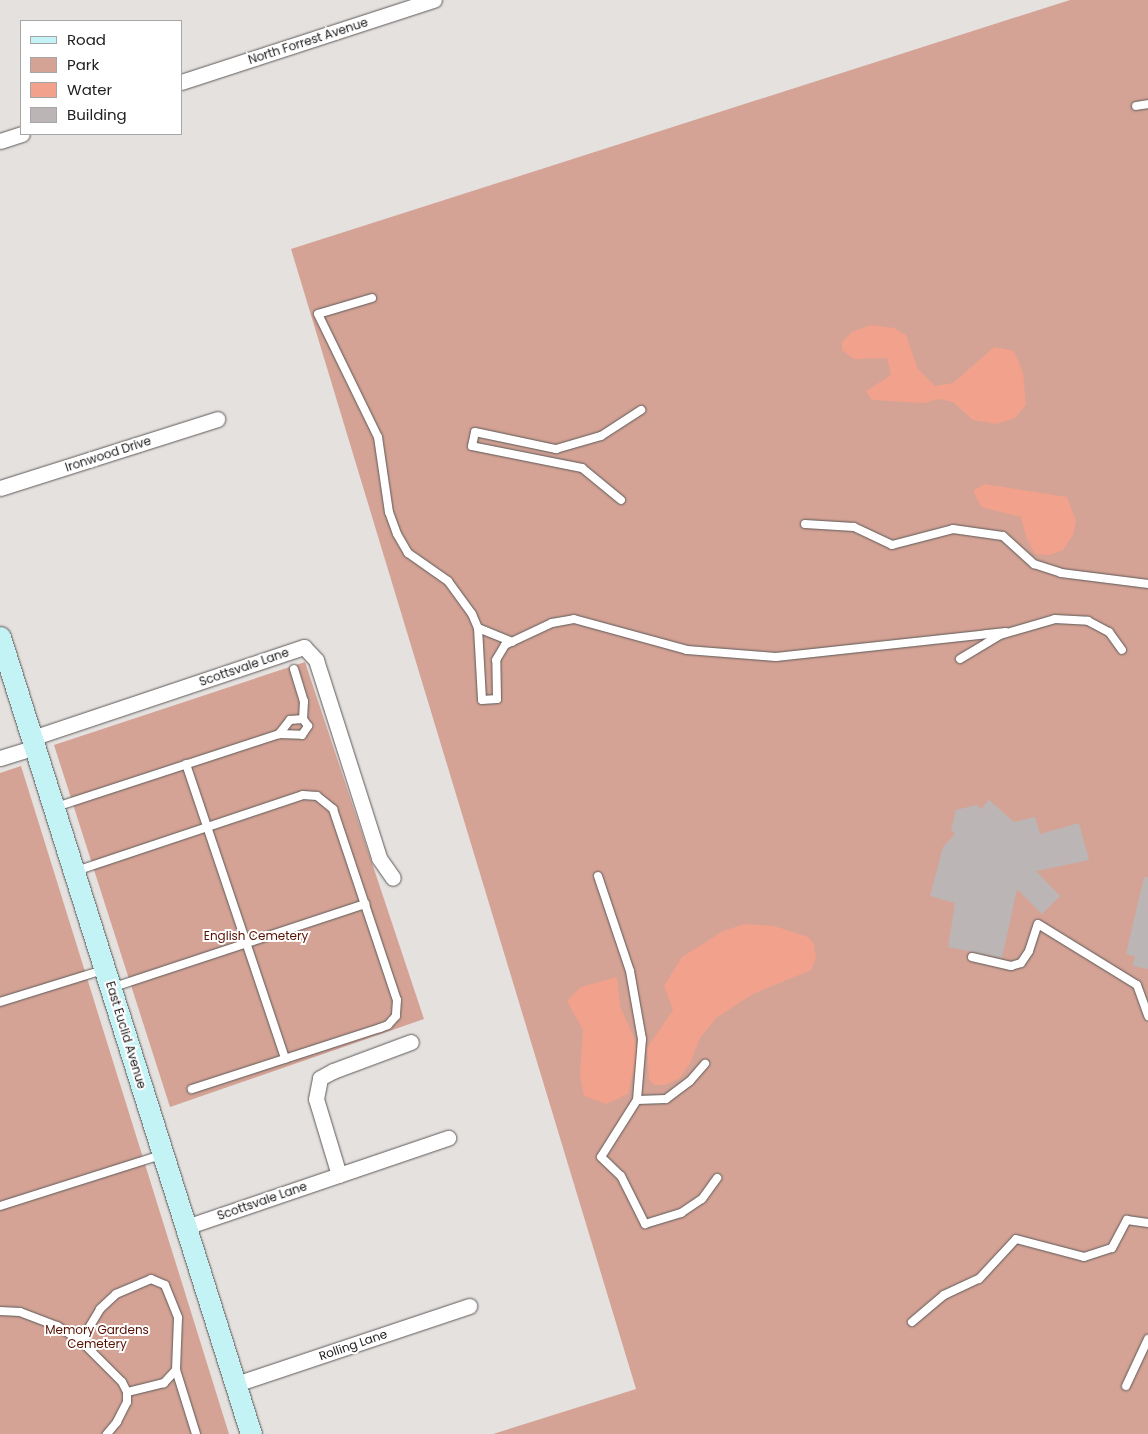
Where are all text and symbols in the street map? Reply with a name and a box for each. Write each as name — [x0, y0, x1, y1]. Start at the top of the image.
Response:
street label: North Forrest Avenue — [246, 15, 370, 67]
legend — [20, 20, 182, 135]
text: Road — [67, 29, 106, 50]
text: Park — [67, 54, 99, 75]
text: Water — [67, 79, 112, 100]
text: Building — [67, 104, 127, 125]
street label: Ironwood Drive — [63, 433, 153, 475]
street label: Scottsvale Lane — [197, 645, 291, 689]
park label: English Cemetery — [204, 929, 308, 943]
street label: East Euclid Avenue — [103, 980, 149, 1090]
street label: Scottsvale Lane — [215, 1179, 309, 1223]
park label: Memory Gardens Cemetery — [45, 1323, 149, 1351]
street label: Rolling Lane — [317, 1327, 389, 1363]

